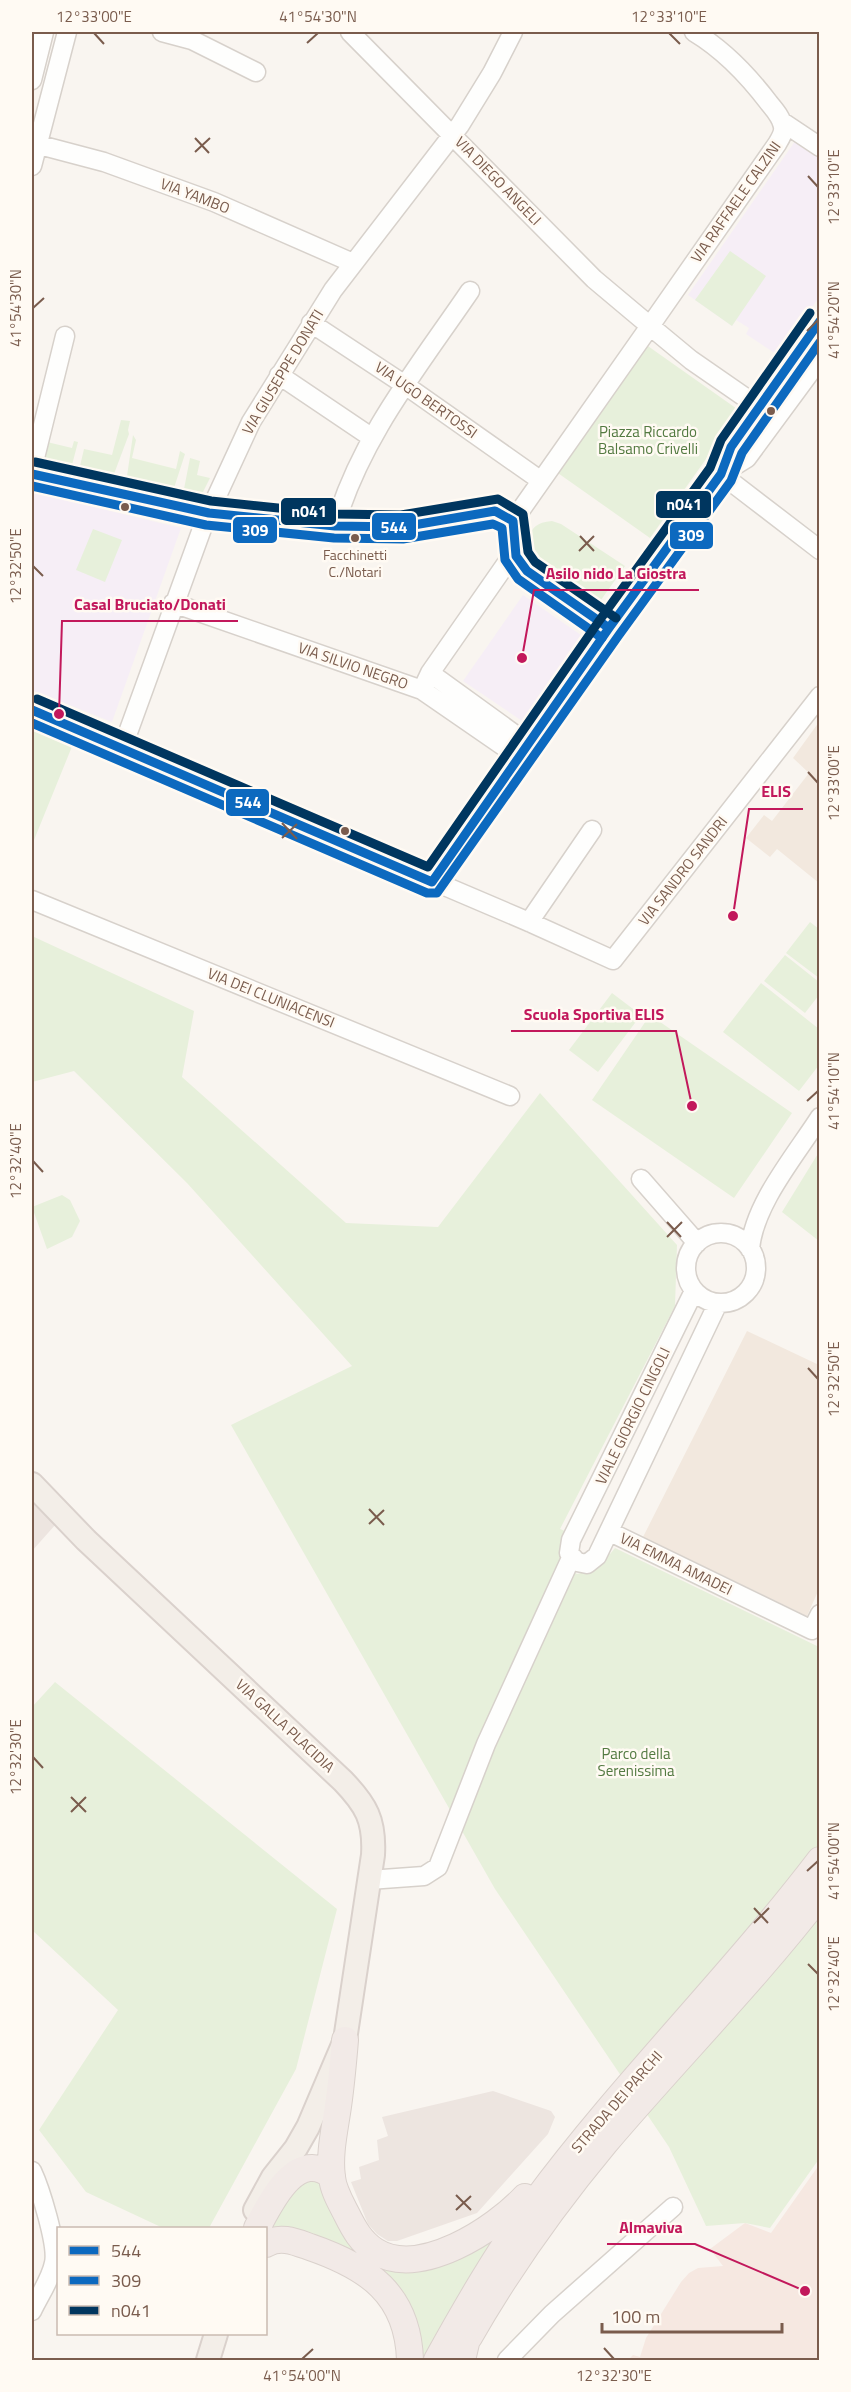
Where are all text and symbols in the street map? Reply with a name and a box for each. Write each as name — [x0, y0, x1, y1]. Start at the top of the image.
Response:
text: 12°33'00"E — [56, 5, 132, 28]
text: 41°54'30"N — [279, 5, 357, 28]
text: 12°33'10"E — [631, 5, 707, 28]
street label: VIA DIEGO ANGELI — [450, 131, 547, 230]
street label: VIA RAFFAELE CALZINI — [685, 136, 786, 267]
text: 12°33'10"E — [822, 149, 845, 225]
street label: VIA YAMBO — [157, 172, 233, 219]
text: 41°54'30"N — [4, 269, 27, 347]
text: 41°54'20"N — [822, 281, 845, 359]
street label: VIA GIUSEPPE DONATI — [236, 305, 329, 439]
street label: VIA UGO BERTOSSI — [370, 356, 482, 444]
unlabelled marker — [765, 405, 777, 417]
park label: Piazza Riccardo Balsamo Crivelli — [598, 420, 698, 460]
line badge: n041 — [655, 490, 712, 519]
text: n041 — [666, 492, 702, 516]
line badge: n041 — [280, 497, 337, 526]
text: n041 — [291, 499, 327, 523]
unlabelled marker — [119, 501, 131, 513]
line badge: 544 — [371, 512, 417, 541]
text: 544 — [381, 515, 407, 539]
line badge: 309 — [232, 516, 278, 544]
text: 309 — [242, 518, 268, 542]
line badge: 309 — [669, 521, 714, 550]
text: 309 — [678, 523, 704, 547]
text: 12°32'50"E — [4, 528, 27, 604]
marker: Facchinetti C./Notari — [349, 532, 361, 544]
place label: Facchinetti C./Notari — [323, 544, 387, 582]
callout: Asilo nido La Giostra — [534, 556, 699, 590]
text: Asilo nido La Giostra — [546, 561, 686, 585]
callout: Casal Bruciato/Donati — [62, 587, 238, 621]
text: Casal Bruciato/Donati — [74, 592, 226, 616]
street label: VIA SILVIO NEGRO — [295, 636, 411, 695]
text: 12°33'00"E — [822, 745, 845, 821]
callout: ELIS — [749, 775, 803, 809]
text: ELIS — [761, 779, 791, 803]
line badge: 544 — [225, 788, 270, 817]
text: 544 — [235, 790, 261, 814]
street label: VIA SANDRO SANDRI — [632, 811, 733, 930]
unlabelled marker — [339, 825, 351, 837]
street label: VIA DEI CLUNIACENSI — [204, 962, 338, 1034]
callout: Scuola Sportiva ELIS — [511, 997, 676, 1031]
text: Scuola Sportiva ELIS — [524, 1002, 664, 1026]
text: 41°54'10"N — [822, 1052, 845, 1130]
text: 12°32'40"E — [4, 1123, 27, 1199]
text: 12°32'50"E — [822, 1341, 845, 1417]
street label: VIALE GIORGIO CINGOLI — [589, 1343, 676, 1488]
street label: VIA EMMA AMADEI — [616, 1526, 736, 1601]
street label: VIA GALLA PLACIDIA — [231, 1673, 340, 1778]
text: 12°32'30"E — [4, 1719, 27, 1795]
park label: Parco della Serenissima — [598, 1742, 675, 1782]
text: 41°54'00"N — [822, 1822, 845, 1900]
text: 12°32'40"E — [822, 1936, 845, 2012]
street label: STRADA DEI PARCHI — [566, 2045, 668, 2158]
callout: Almaviva — [607, 2210, 695, 2244]
text: Almaviva — [619, 2215, 683, 2239]
legend — [57, 2227, 267, 2335]
text: 544 — [111, 2237, 141, 2264]
text: 309 — [111, 2267, 141, 2294]
scale bar — [602, 2296, 782, 2334]
text: n041 — [111, 2297, 151, 2324]
text: 100 m — [611, 2303, 660, 2330]
text: 41°54'00"N — [263, 2364, 341, 2387]
text: 12°32'30"E — [576, 2364, 652, 2387]

